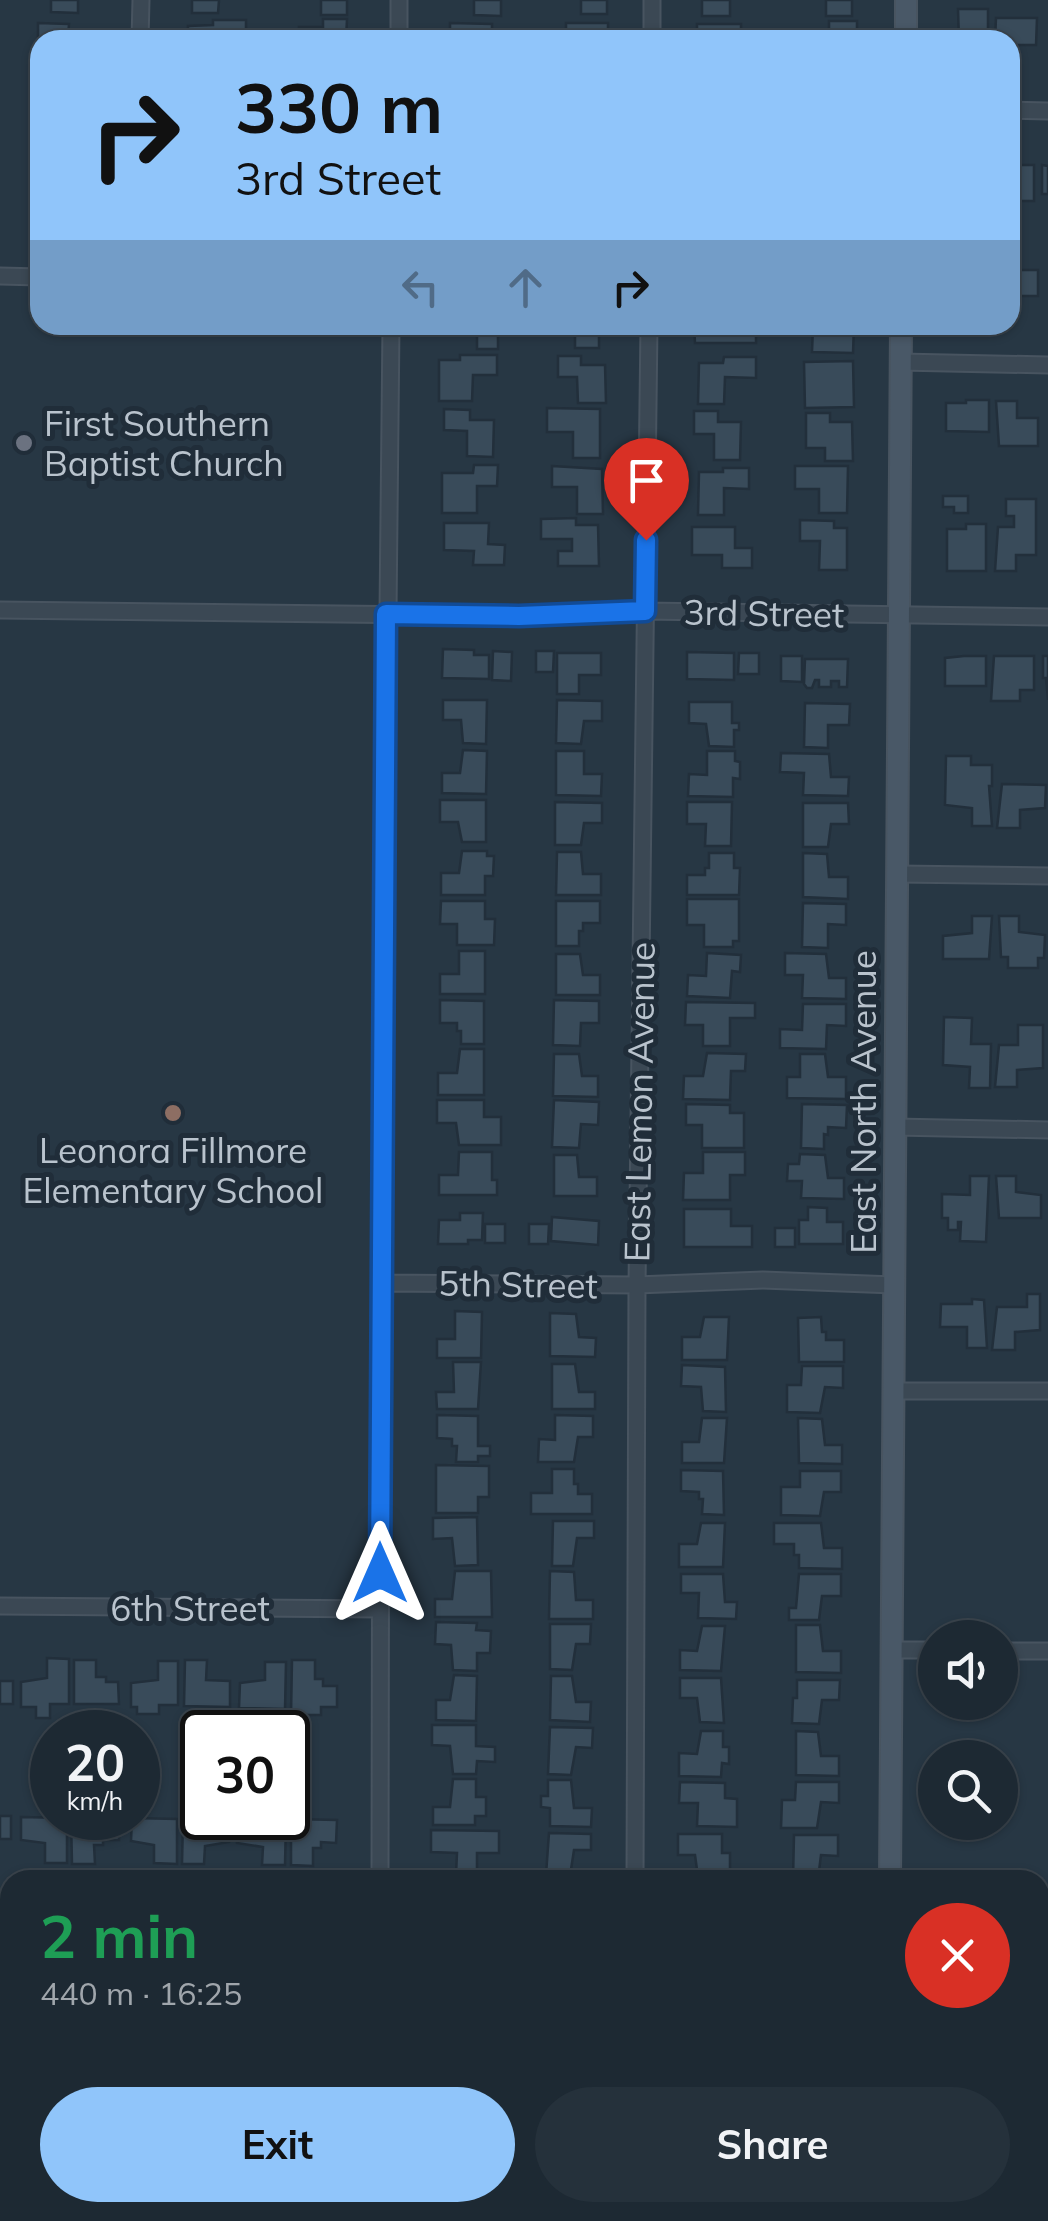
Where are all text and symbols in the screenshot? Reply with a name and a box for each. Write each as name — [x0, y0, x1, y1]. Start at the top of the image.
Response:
text: 330 m — [235, 63, 443, 151]
icon: right — [70, 70, 200, 200]
text: 3rd Street — [235, 150, 441, 206]
icon: left — [393, 260, 448, 315]
icon: ahead — [498, 260, 553, 315]
icon: right — [603, 260, 658, 315]
place label: First Southern Baptist Church — [44, 401, 284, 485]
marker: First Southern Baptist Church — [13, 432, 35, 454]
pin — [604, 438, 689, 541]
icon: arrive — [619, 453, 674, 508]
street label: 3rd Street — [683, 590, 845, 636]
street label: East Lemon Avenue — [614, 942, 664, 1262]
street label: East North Avenue — [841, 950, 885, 1254]
marker: Leonora Fillmore Elementary School — [162, 1102, 184, 1124]
place label: Leonora Fillmore Elementary School — [23, 1128, 323, 1212]
street label: 5th Street — [438, 1261, 598, 1307]
position arrow — [328, 1521, 432, 1625]
street label: 6th Street — [110, 1586, 270, 1630]
map controls — [918, 1620, 1018, 1840]
button: sound — [918, 1620, 1018, 1720]
speed limit sign: 30 — [180, 1710, 310, 1840]
text: 20 — [65, 1731, 125, 1794]
button: search — [918, 1740, 1018, 1840]
text: km/h — [67, 1785, 123, 1816]
text: 2 min — [40, 1898, 198, 1973]
button: close — [905, 1903, 1010, 2008]
text: 440 m · 16:25 — [40, 1973, 242, 2013]
button: Exit — [40, 2087, 515, 2202]
button: Share — [535, 2087, 1010, 2202]

